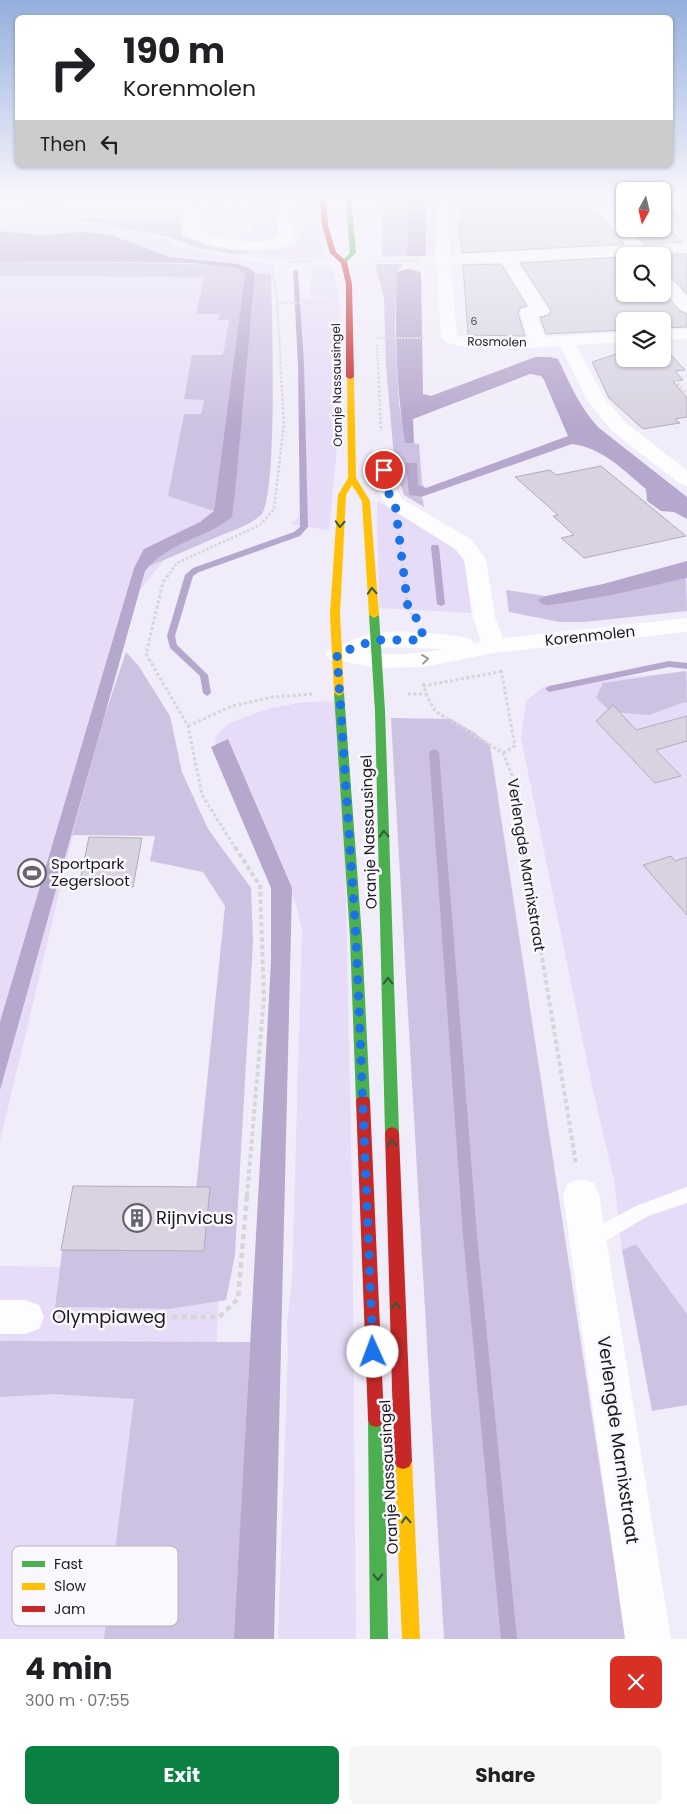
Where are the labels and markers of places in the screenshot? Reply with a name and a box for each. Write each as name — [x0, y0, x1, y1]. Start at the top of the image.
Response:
pin — [363, 449, 405, 491]
place label: Sportpark Zegersloot — [51, 853, 130, 891]
sports icon: Sportpark Zegersloot — [17, 858, 47, 888]
building icon: Rijnvicus — [122, 1203, 152, 1233]
place label: Rijnvicus — [156, 1205, 234, 1230]

